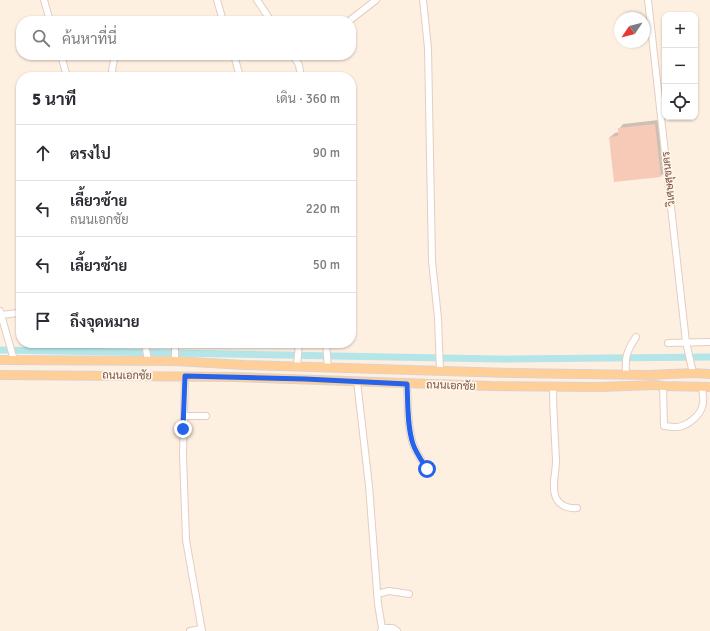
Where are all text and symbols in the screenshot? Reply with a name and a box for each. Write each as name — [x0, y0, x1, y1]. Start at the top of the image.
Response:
north arrow — [614, 12, 650, 48]
map controls — [662, 12, 698, 120]
button: + — [662, 12, 698, 48]
search box — [16, 16, 356, 60]
icon: search — [30, 27, 52, 49]
text: ค้นหาที่นี่ — [62, 30, 117, 48]
button: − — [662, 48, 698, 84]
button: locate — [662, 84, 698, 120]
text: 5 นาที — [32, 89, 76, 110]
text: เดิน · 360 m — [276, 91, 340, 107]
icon: ahead — [32, 142, 54, 164]
text: ตรงไป — [70, 145, 111, 163]
text: 90 m — [313, 145, 340, 161]
street label: วิเศษสุขนคร — [659, 151, 680, 207]
text: เลี้ยวซ้าย — [70, 192, 127, 210]
icon: left — [32, 198, 54, 220]
text: 220 m — [306, 201, 340, 217]
text: ถนนเอกชัย — [70, 212, 129, 228]
icon: left — [32, 254, 54, 276]
text: เลี้ยวซ้าย — [70, 257, 127, 275]
text: 50 m — [313, 257, 340, 273]
icon: arrive — [32, 310, 54, 332]
text: ถึงจุดหมาย — [70, 313, 140, 331]
street label: ถนนเอกชัย — [102, 368, 152, 382]
street label: ถนนเอกชัย — [426, 377, 476, 393]
route end — [174, 420, 192, 438]
route start — [418, 460, 436, 478]

